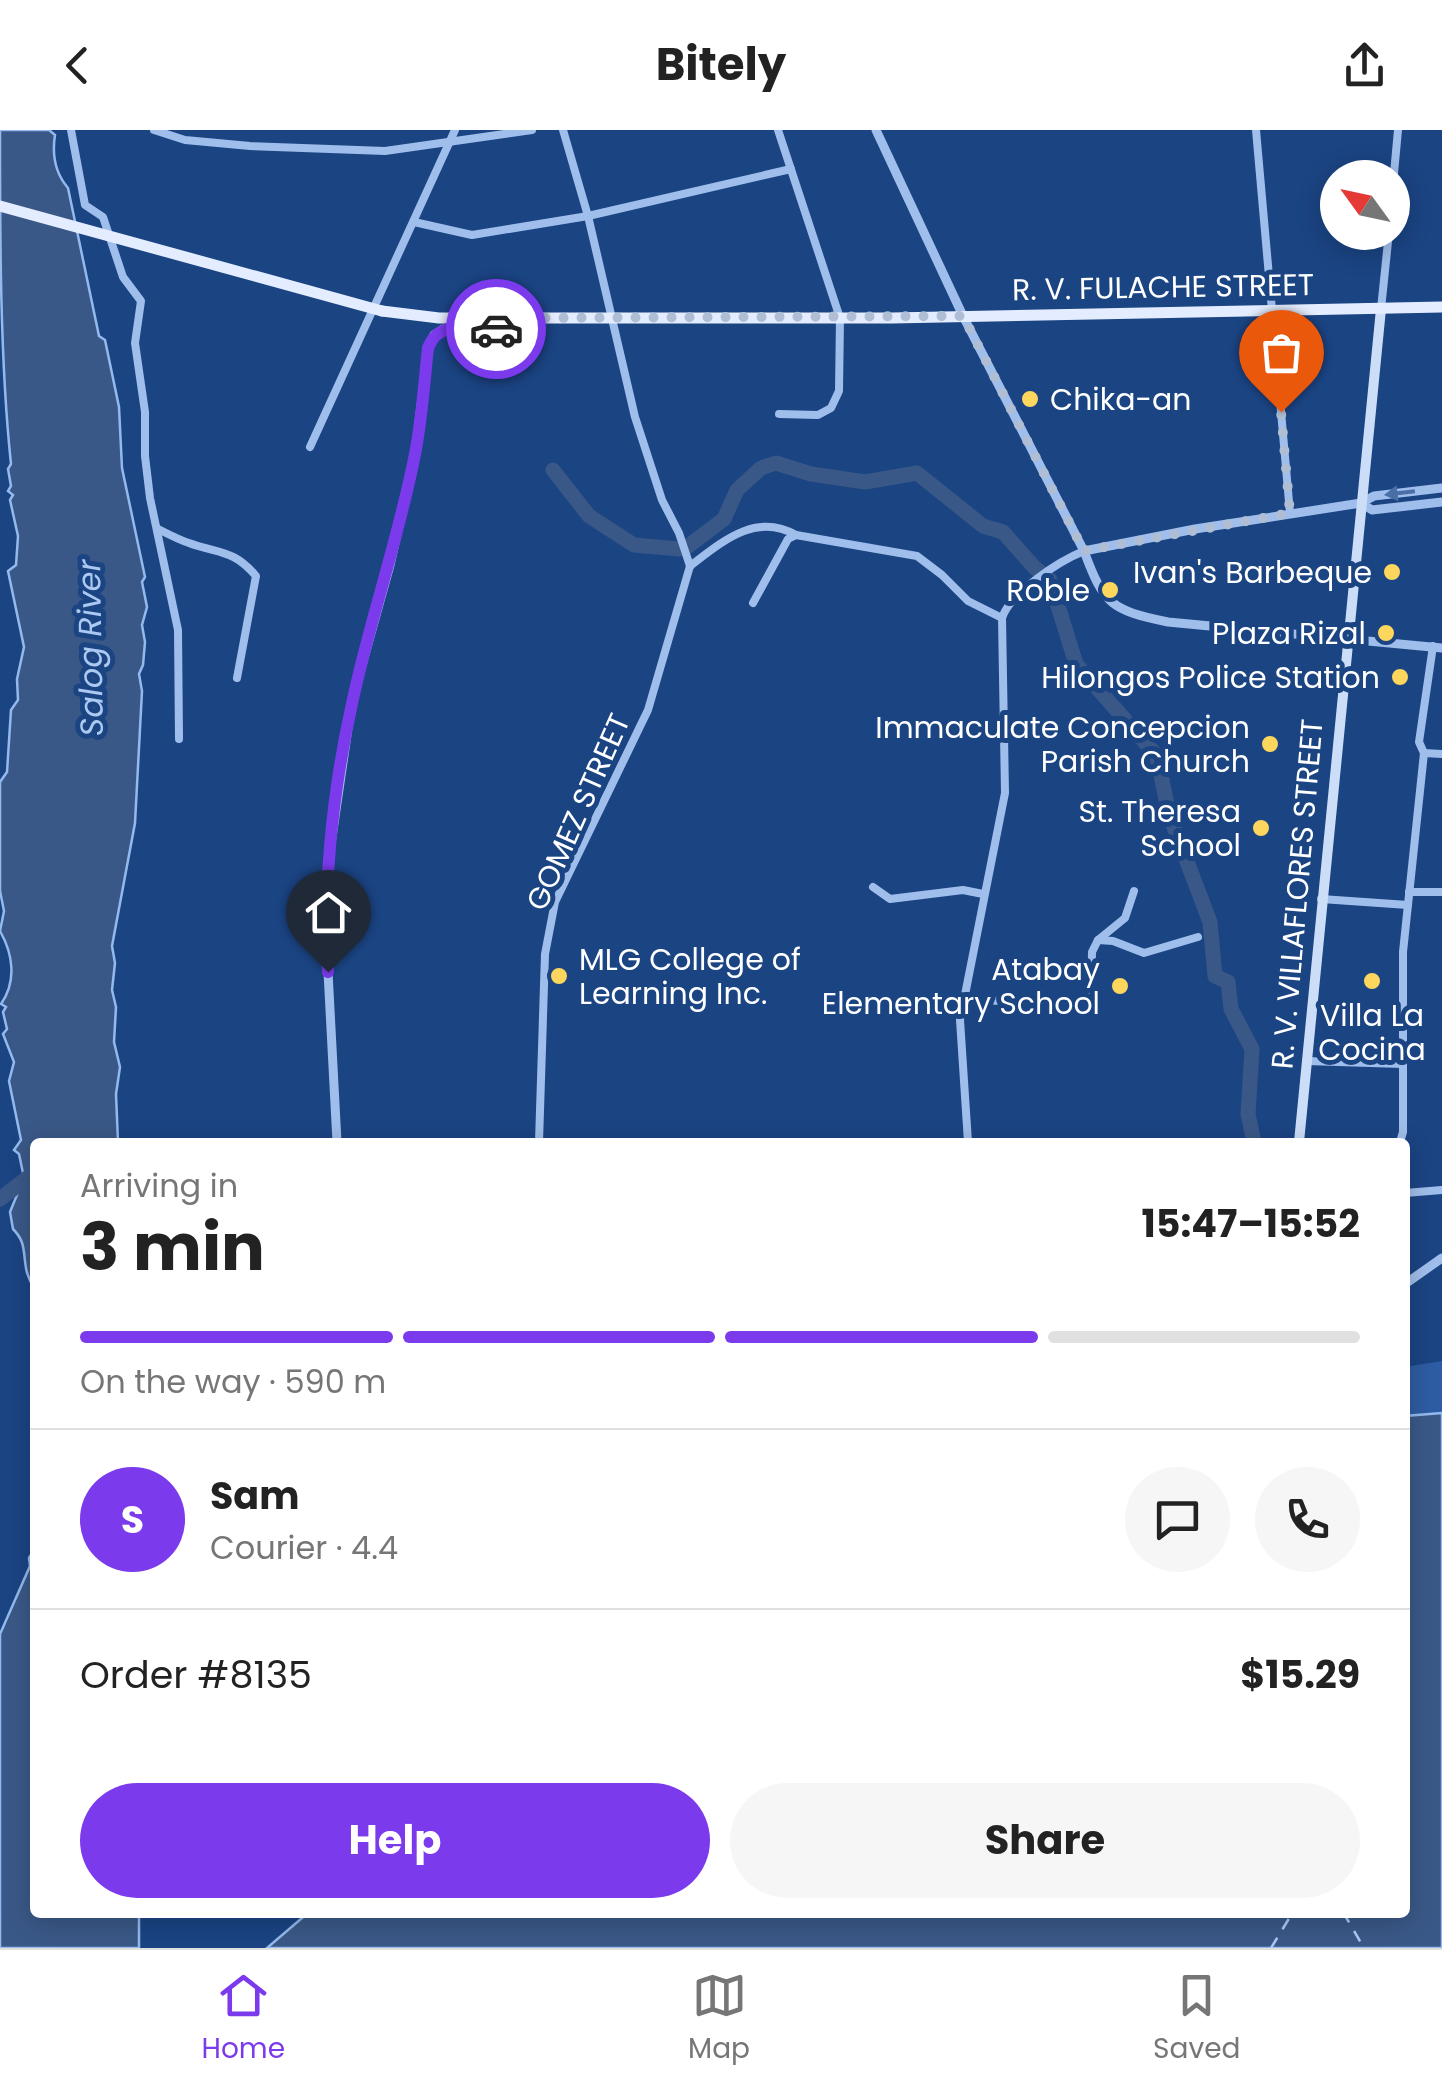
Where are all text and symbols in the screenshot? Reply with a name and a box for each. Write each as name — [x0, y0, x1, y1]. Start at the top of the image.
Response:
text: Bitely — [656, 33, 786, 96]
icon: back — [50, 38, 105, 93]
icon: share — [1337, 38, 1392, 93]
north arrow — [1320, 160, 1410, 250]
map controls — [1320, 160, 1410, 250]
street label: R. V. FULACHE STREET — [1012, 263, 1314, 311]
courier — [446, 279, 546, 379]
icon: car — [469, 302, 524, 357]
pin — [1239, 310, 1324, 413]
icon: bag — [1254, 325, 1309, 380]
place label: Chika-an — [1050, 378, 1191, 421]
marker: Chika-an — [1019, 388, 1041, 410]
one-way arrow — [1384, 485, 1416, 501]
place label: Ivan's Barbeque — [1133, 551, 1372, 594]
water label: Salog River — [66, 558, 114, 737]
marker: Ivan's Barbeque — [1381, 561, 1403, 583]
place label: Roble — [1006, 569, 1090, 612]
marker: Roble — [1099, 579, 1121, 601]
place label: Plaza Rizal — [1212, 612, 1366, 655]
marker: Plaza Rizal — [1375, 622, 1397, 644]
place label: Hilongos Police Station — [1041, 656, 1380, 699]
marker: Hilongos Police Station — [1389, 666, 1411, 688]
place label: Immaculate Concepcion Parish Church — [875, 706, 1250, 783]
street label: GOMEZ STREET — [515, 707, 641, 917]
street label: R. V. VILLAFLORES STREET — [1260, 717, 1334, 1071]
marker: Immaculate Concepcion Parish Church — [1259, 733, 1281, 755]
place label: St. Theresa School — [1078, 790, 1241, 867]
marker: St. Theresa School — [1250, 817, 1272, 839]
pin — [286, 870, 371, 973]
icon: home — [301, 885, 356, 940]
place label: MLG College of Learning Inc. — [579, 938, 801, 1015]
place label: Atabay Elementary School — [822, 948, 1100, 1025]
marker: MLG College of Learning Inc. — [548, 965, 570, 987]
marker: Villa La Cocina — [1361, 970, 1383, 992]
marker: Atabay Elementary School — [1109, 975, 1131, 997]
place label: Villa La Cocina — [1318, 994, 1426, 1071]
text: Arriving in — [80, 1163, 238, 1208]
text: 15:47–15:52 — [1142, 1197, 1360, 1250]
text: 3 min — [80, 1202, 265, 1293]
text: On the way · 590 m — [80, 1359, 386, 1404]
button: chat — [1125, 1467, 1230, 1572]
button: phone — [1255, 1467, 1360, 1572]
text: Sam — [210, 1469, 299, 1522]
text: S — [121, 1493, 144, 1546]
text: Courier · 4.4 — [210, 1525, 398, 1570]
text: Order #8135 — [80, 1648, 312, 1701]
text: $15.29 — [1240, 1648, 1360, 1701]
button: Help — [80, 1783, 710, 1898]
button: Share — [730, 1783, 1360, 1898]
tab: Home — [202, 1968, 285, 2070]
tab: Map — [688, 1968, 750, 2070]
tab: Saved — [1153, 1968, 1240, 2070]

